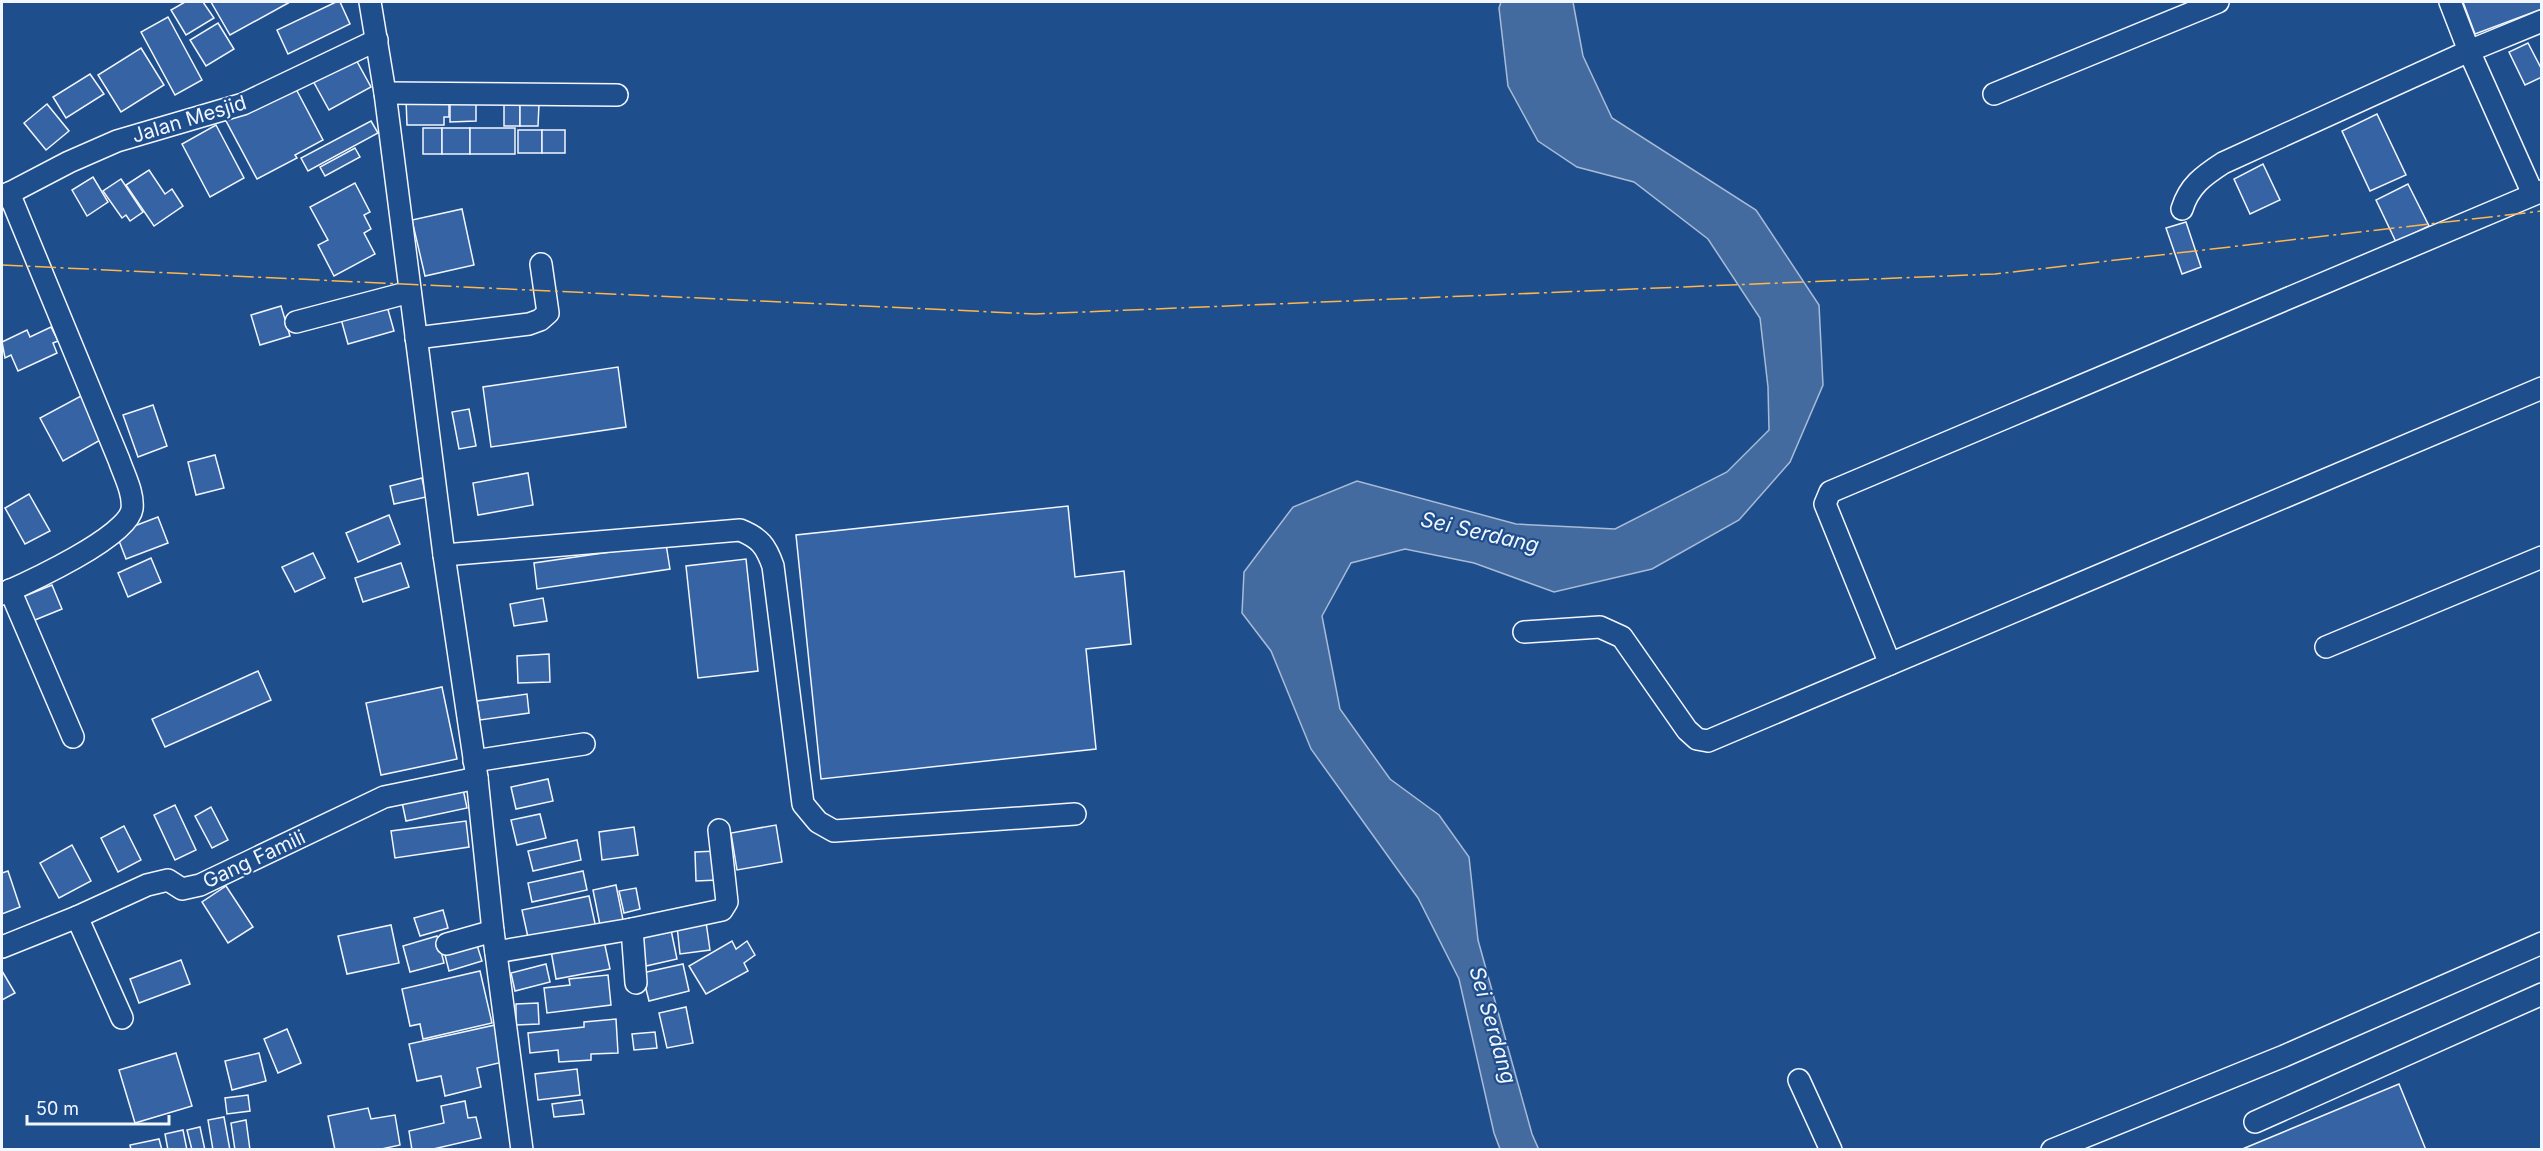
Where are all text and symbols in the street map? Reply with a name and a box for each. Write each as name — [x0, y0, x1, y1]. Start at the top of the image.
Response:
street label: Jalan Mesjid — [129, 90, 249, 148]
water label: Sei Serdang — [1418, 506, 1542, 558]
street label: Gang Famili — [199, 825, 309, 893]
water label: Sei Serdang — [1464, 964, 1522, 1087]
scale bar — [27, 1088, 170, 1126]
text: 50 m — [36, 1098, 79, 1119]

